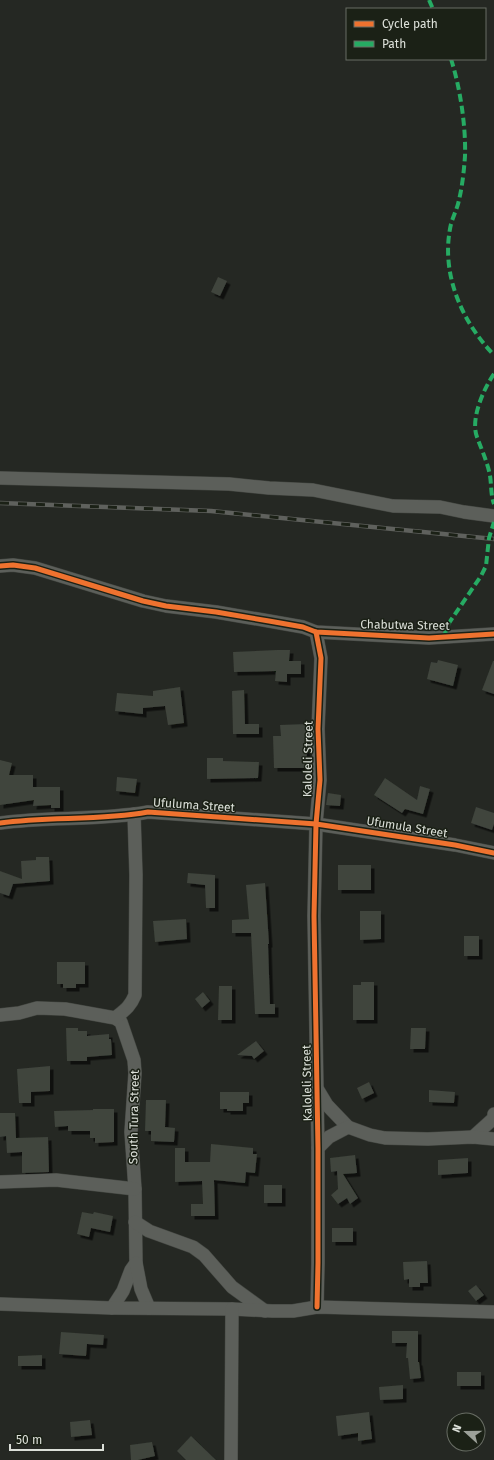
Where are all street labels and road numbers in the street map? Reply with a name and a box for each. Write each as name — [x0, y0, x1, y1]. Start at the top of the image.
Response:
street label: Chabutwa Street — [360, 617, 450, 633]
street label: Kaloleli Street — [300, 720, 316, 797]
street label: Ufuluma Street — [153, 795, 236, 815]
street label: Ufumula Street — [365, 814, 449, 840]
street label: Kaloleli Street — [299, 1044, 315, 1121]
street label: South Tura Street — [126, 1069, 142, 1164]

